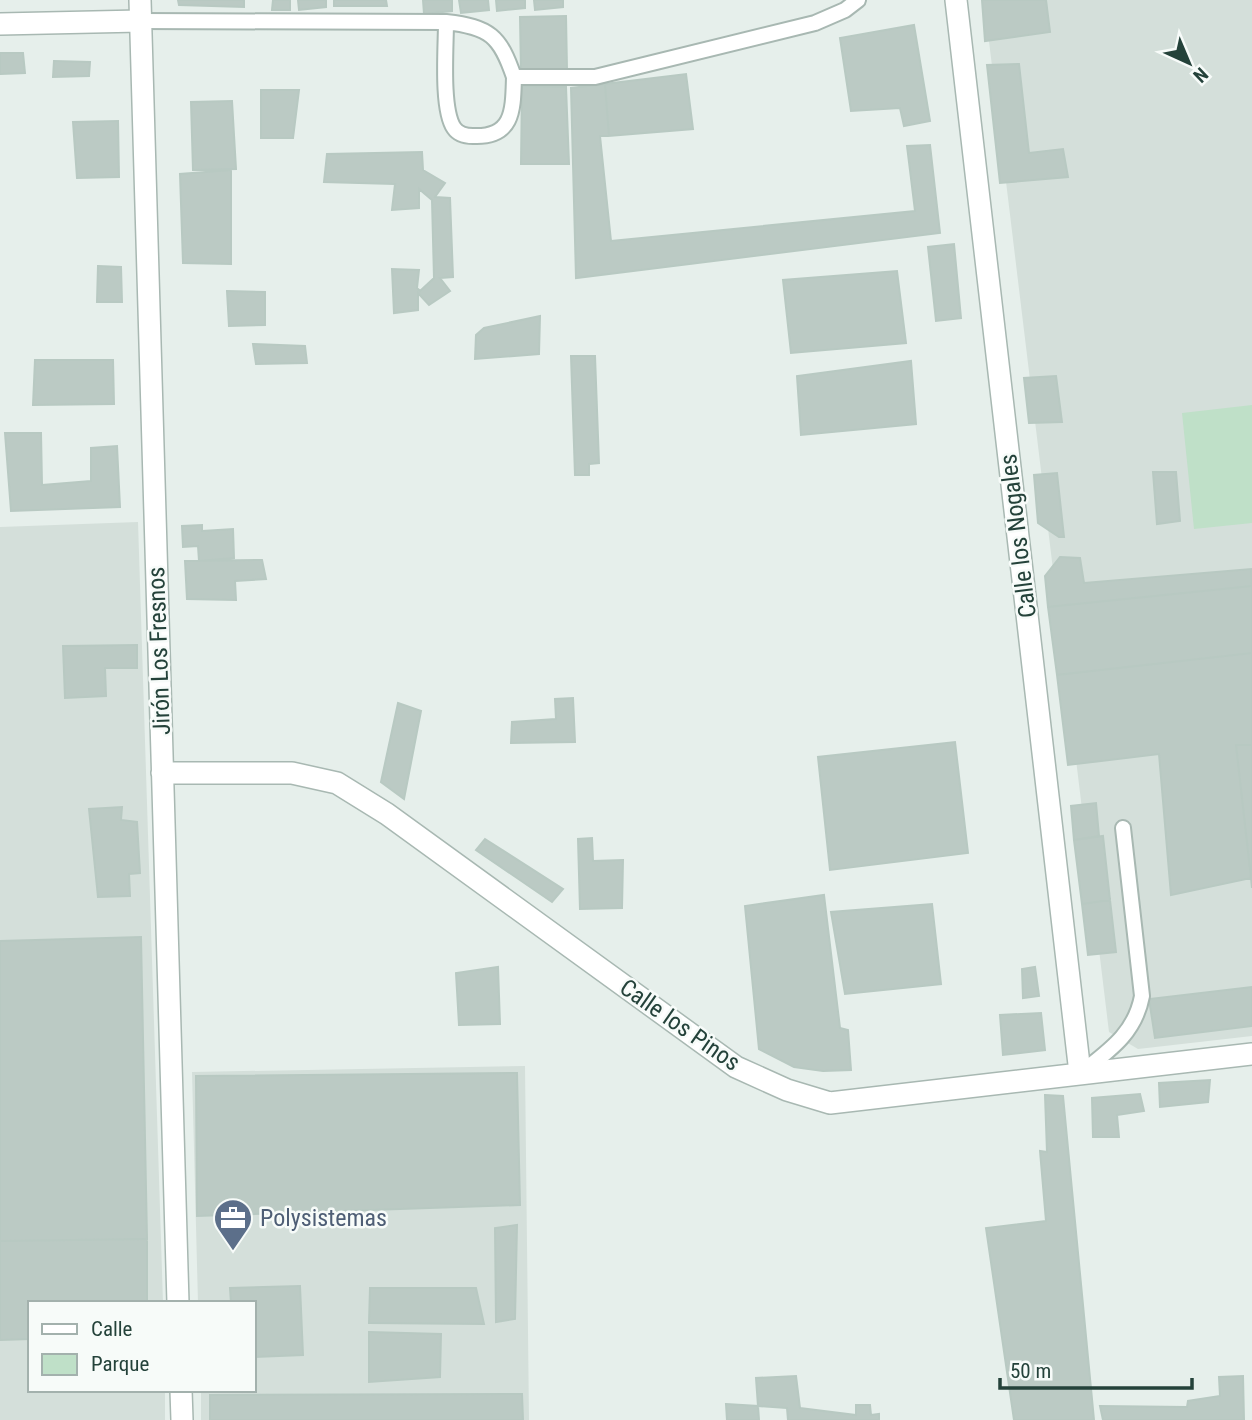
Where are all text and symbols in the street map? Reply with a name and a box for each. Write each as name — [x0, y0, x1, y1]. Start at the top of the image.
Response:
north arrow — [1154, 28, 1224, 98]
text: N — [1188, 63, 1213, 87]
street label: Calle los Nogales — [994, 452, 1042, 620]
street label: Jirón Los Fresnos — [142, 566, 176, 736]
street label: Calle los Pinos — [615, 973, 745, 1077]
office icon: Polysistemas — [212, 1197, 254, 1252]
place label: Polysistemas — [260, 1204, 387, 1232]
legend — [28, 1301, 256, 1392]
text: Calle — [91, 1317, 133, 1341]
scale bar — [1000, 1346, 1192, 1390]
text: Parque — [91, 1352, 149, 1376]
text: 50 m — [1010, 1359, 1051, 1383]

